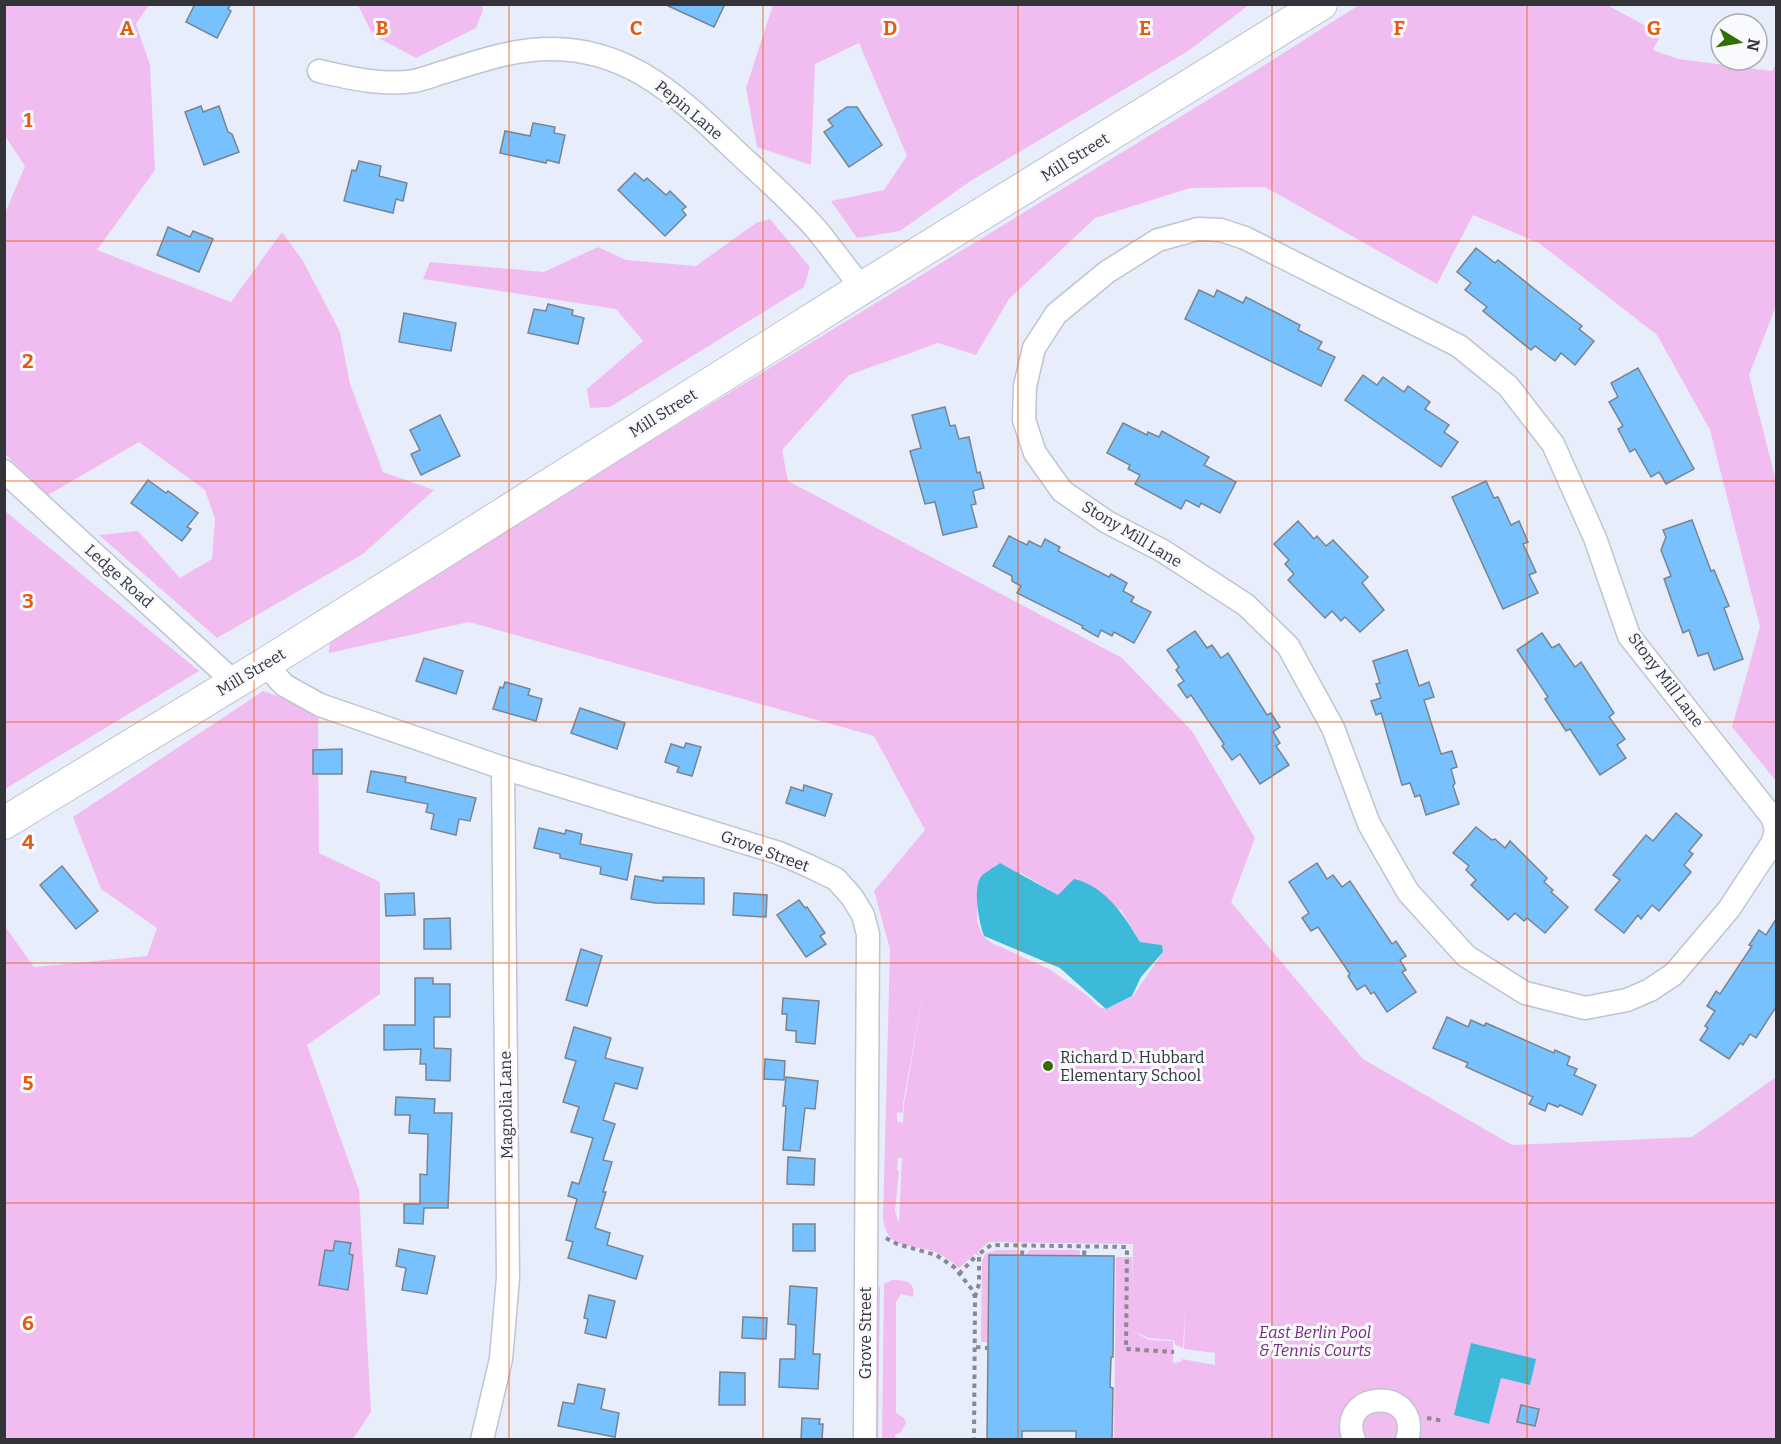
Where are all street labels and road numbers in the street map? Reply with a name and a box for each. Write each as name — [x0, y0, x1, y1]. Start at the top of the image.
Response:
street label: Pepin Lane — [652, 76, 726, 144]
street label: Mill Street — [1037, 129, 1113, 185]
street label: Mill Street — [625, 385, 701, 441]
street label: Stony Mill Lane — [1079, 497, 1185, 571]
street label: Ledge Road — [81, 540, 157, 612]
street label: Stony Mill Lane — [1624, 629, 1708, 731]
street label: Mill Street — [213, 644, 289, 700]
street label: Grove Street — [718, 826, 812, 876]
street label: Magnolia Lane — [496, 1051, 516, 1159]
street label: Grove Street — [856, 1286, 875, 1379]

